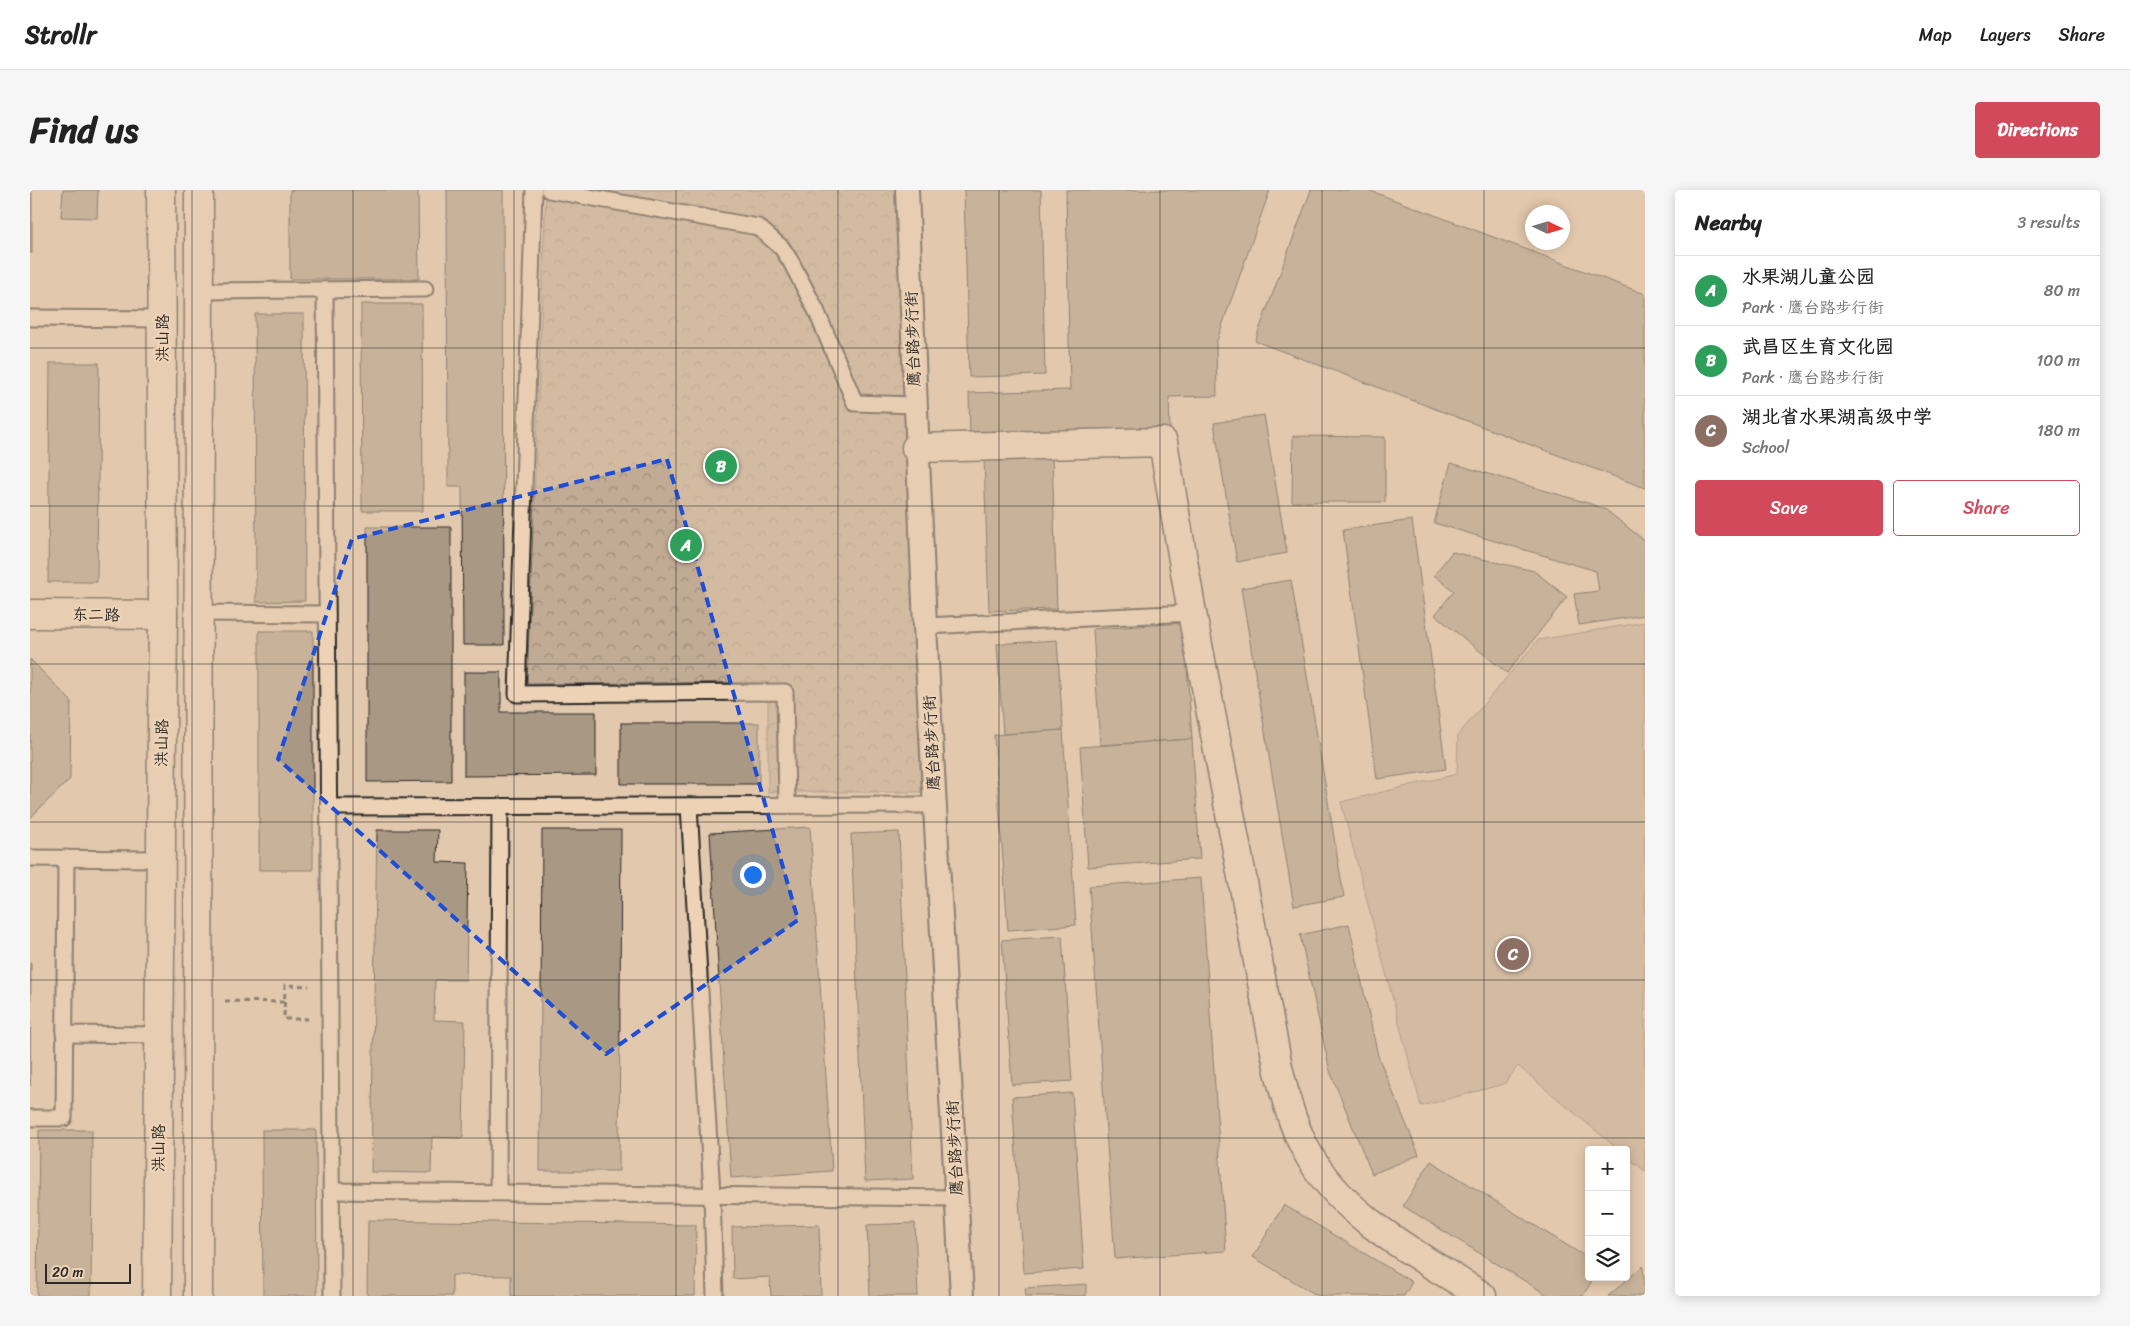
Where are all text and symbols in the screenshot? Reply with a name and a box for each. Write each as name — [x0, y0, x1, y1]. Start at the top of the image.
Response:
text: Strollr — [25, 14, 96, 56]
text: Map — [1919, 19, 1952, 51]
text: Layers — [1980, 19, 2031, 51]
text: Share — [2059, 19, 2105, 51]
text: Find us — [30, 99, 138, 161]
button: Directions — [1975, 102, 2100, 158]
text: Nearby — [1695, 204, 1761, 242]
north arrow — [1525, 205, 1570, 250]
text: 3 results — [2017, 208, 2080, 237]
text: 水果湖儿童公园 — [1742, 260, 1875, 293]
text: A — [1706, 276, 1716, 305]
text: 80 m — [2044, 276, 2080, 305]
street label: 鹰台路步行街 — [896, 290, 929, 387]
text: Park · 鹰台路步行街 — [1742, 293, 1883, 322]
street label: 洪山路 — [148, 314, 177, 362]
text: 武昌区生育文化园 — [1742, 330, 1894, 363]
text: B — [1706, 346, 1716, 375]
text: 100 m — [2036, 346, 2080, 375]
text: Park · 鹰台路步行街 — [1742, 363, 1883, 392]
text: 湖北省水果湖高级中学 — [1742, 400, 1932, 433]
text: C — [1706, 416, 1716, 445]
text: 180 m — [2037, 416, 2080, 445]
text: School — [1742, 433, 1789, 462]
pin: B — [705, 447, 737, 485]
button: Save — [1695, 480, 1883, 536]
button: Share — [1893, 480, 2080, 536]
pin: A — [670, 526, 702, 564]
street label: 东二路 — [72, 600, 120, 629]
street label: 鹰台路步行街 — [915, 694, 948, 792]
street label: 洪山路 — [147, 719, 176, 767]
your location — [740, 862, 766, 888]
pin: C — [1497, 935, 1529, 973]
street label: 鹰台路步行街 — [938, 1099, 971, 1197]
street label: 洪山路 — [144, 1124, 173, 1172]
map controls — [1585, 1146, 1630, 1281]
button: + — [1585, 1146, 1630, 1191]
button: − — [1585, 1191, 1630, 1236]
button: layers — [1585, 1236, 1630, 1281]
text: 20 m — [52, 1260, 83, 1285]
scale bar — [45, 1261, 131, 1284]

